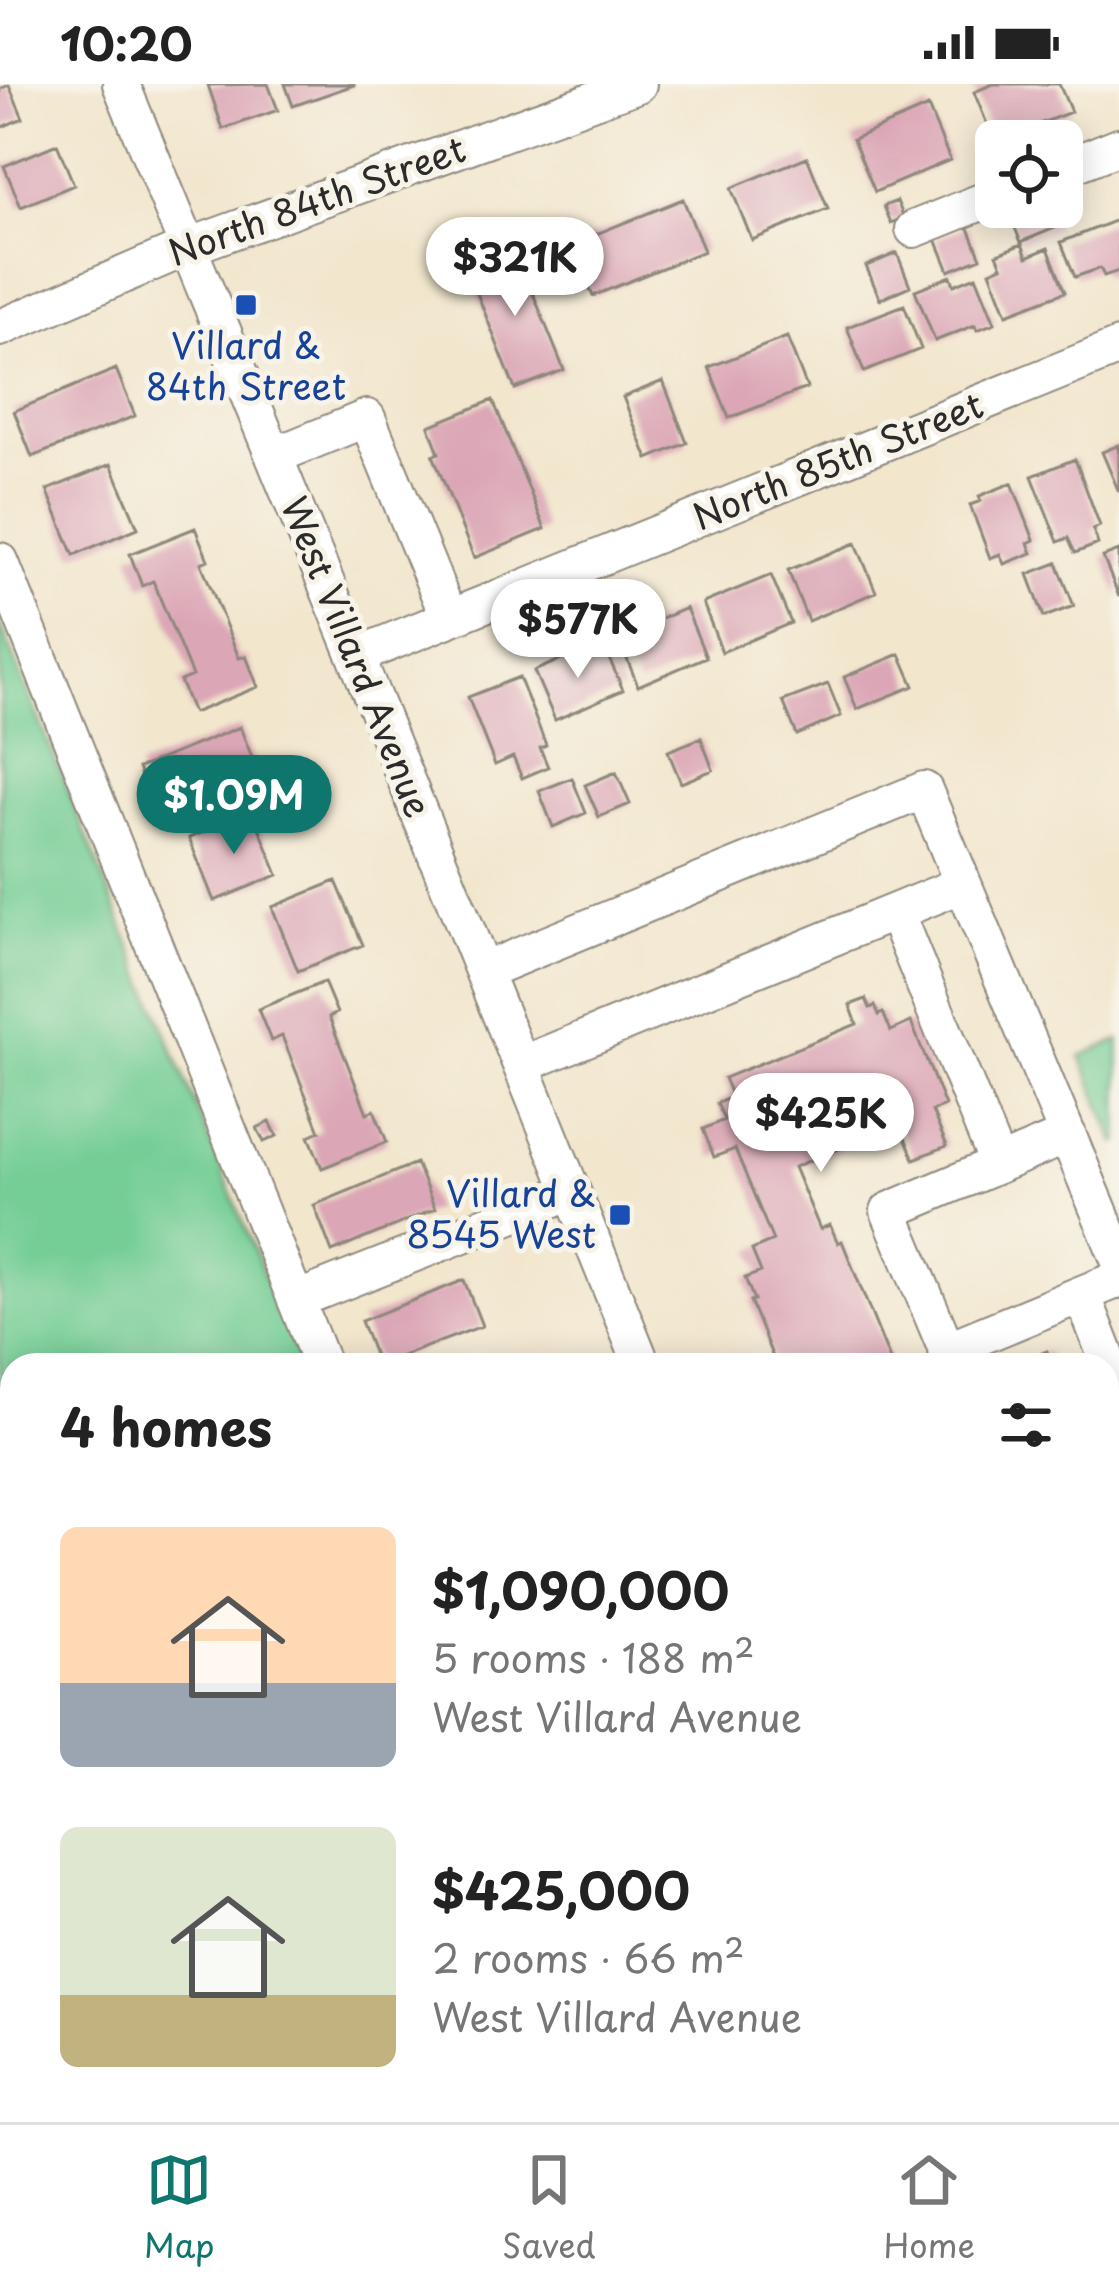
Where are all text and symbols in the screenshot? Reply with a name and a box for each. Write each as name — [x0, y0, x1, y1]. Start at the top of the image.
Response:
text: 10:20 — [60, 8, 193, 76]
street label: North 84th Street — [160, 120, 472, 278]
map controls — [975, 120, 1083, 228]
button: locate — [975, 120, 1083, 228]
pin: $321K — [431, 217, 599, 319]
text: $321K — [453, 226, 577, 285]
marker: Villard & 84th Street — [233, 292, 259, 318]
place label: Villard & 84th Street — [146, 317, 346, 412]
street label: North 85th Street — [684, 376, 991, 542]
street label: West Villard Avenue — [269, 488, 447, 825]
pin: $577K — [494, 579, 662, 681]
text: $577K — [518, 588, 638, 647]
pin: $1.09M — [136, 755, 332, 857]
text: $1.09M — [164, 764, 304, 823]
pin: $425K — [737, 1073, 905, 1175]
text: $425K — [755, 1082, 887, 1141]
place label: Villard & 8545 West — [406, 1165, 596, 1260]
marker: Villard & 8545 West — [607, 1202, 633, 1228]
text: 4 homes — [60, 1387, 272, 1464]
icon: filters — [993, 1392, 1059, 1458]
text: $1,090,000 — [432, 1550, 730, 1627]
icon: home — [156, 1575, 300, 1719]
text: 5 rooms · 188 m² — [432, 1627, 755, 1686]
text: West Villard Avenue — [432, 1686, 802, 1745]
text: $425,000 — [432, 1850, 690, 1927]
icon: home — [156, 1875, 300, 2019]
text: 2 rooms · 66 m² — [432, 1927, 745, 1986]
text: West Villard Avenue — [432, 1986, 802, 2045]
tab: Map — [144, 2147, 214, 2269]
tab: Saved — [502, 2147, 596, 2269]
tab: Home — [883, 2147, 975, 2269]

